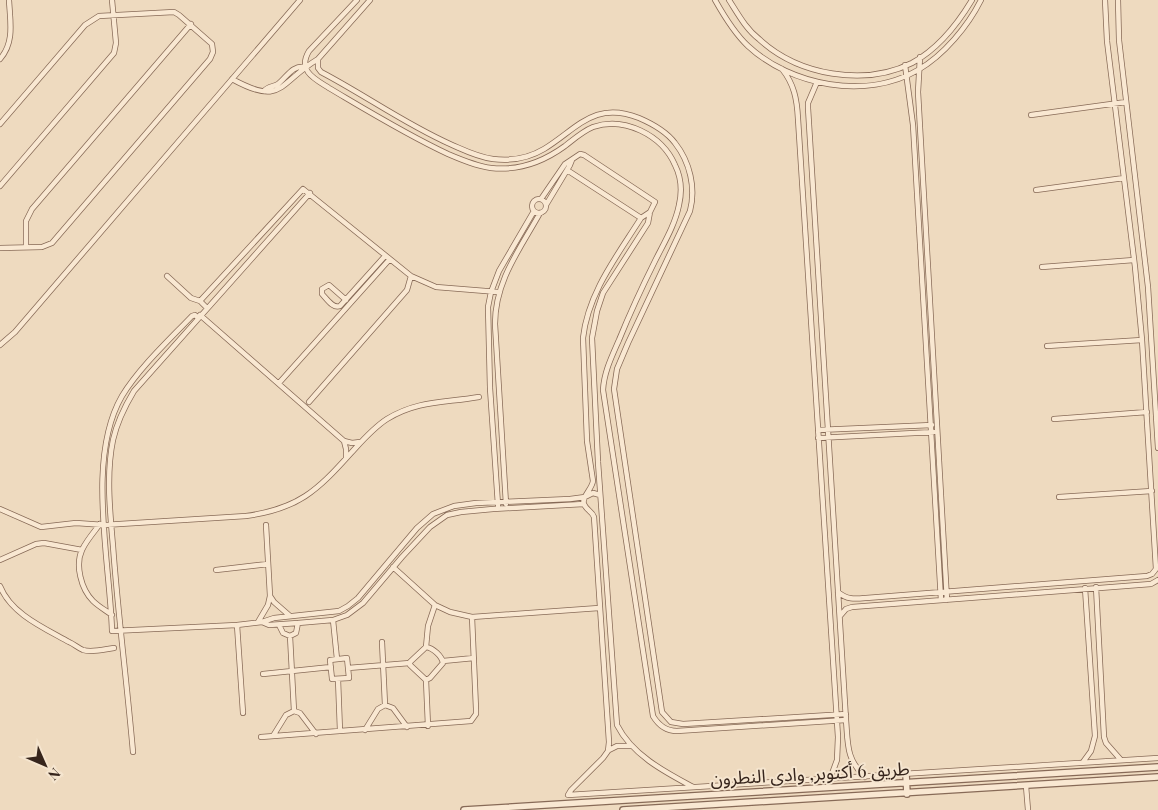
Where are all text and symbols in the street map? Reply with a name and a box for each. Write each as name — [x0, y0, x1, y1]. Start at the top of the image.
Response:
north arrow — [20, 740, 70, 790]
street label: طريق 6 أكتوبر, وادى النطرون — [710, 756, 910, 790]
text: N — [44, 764, 65, 785]

